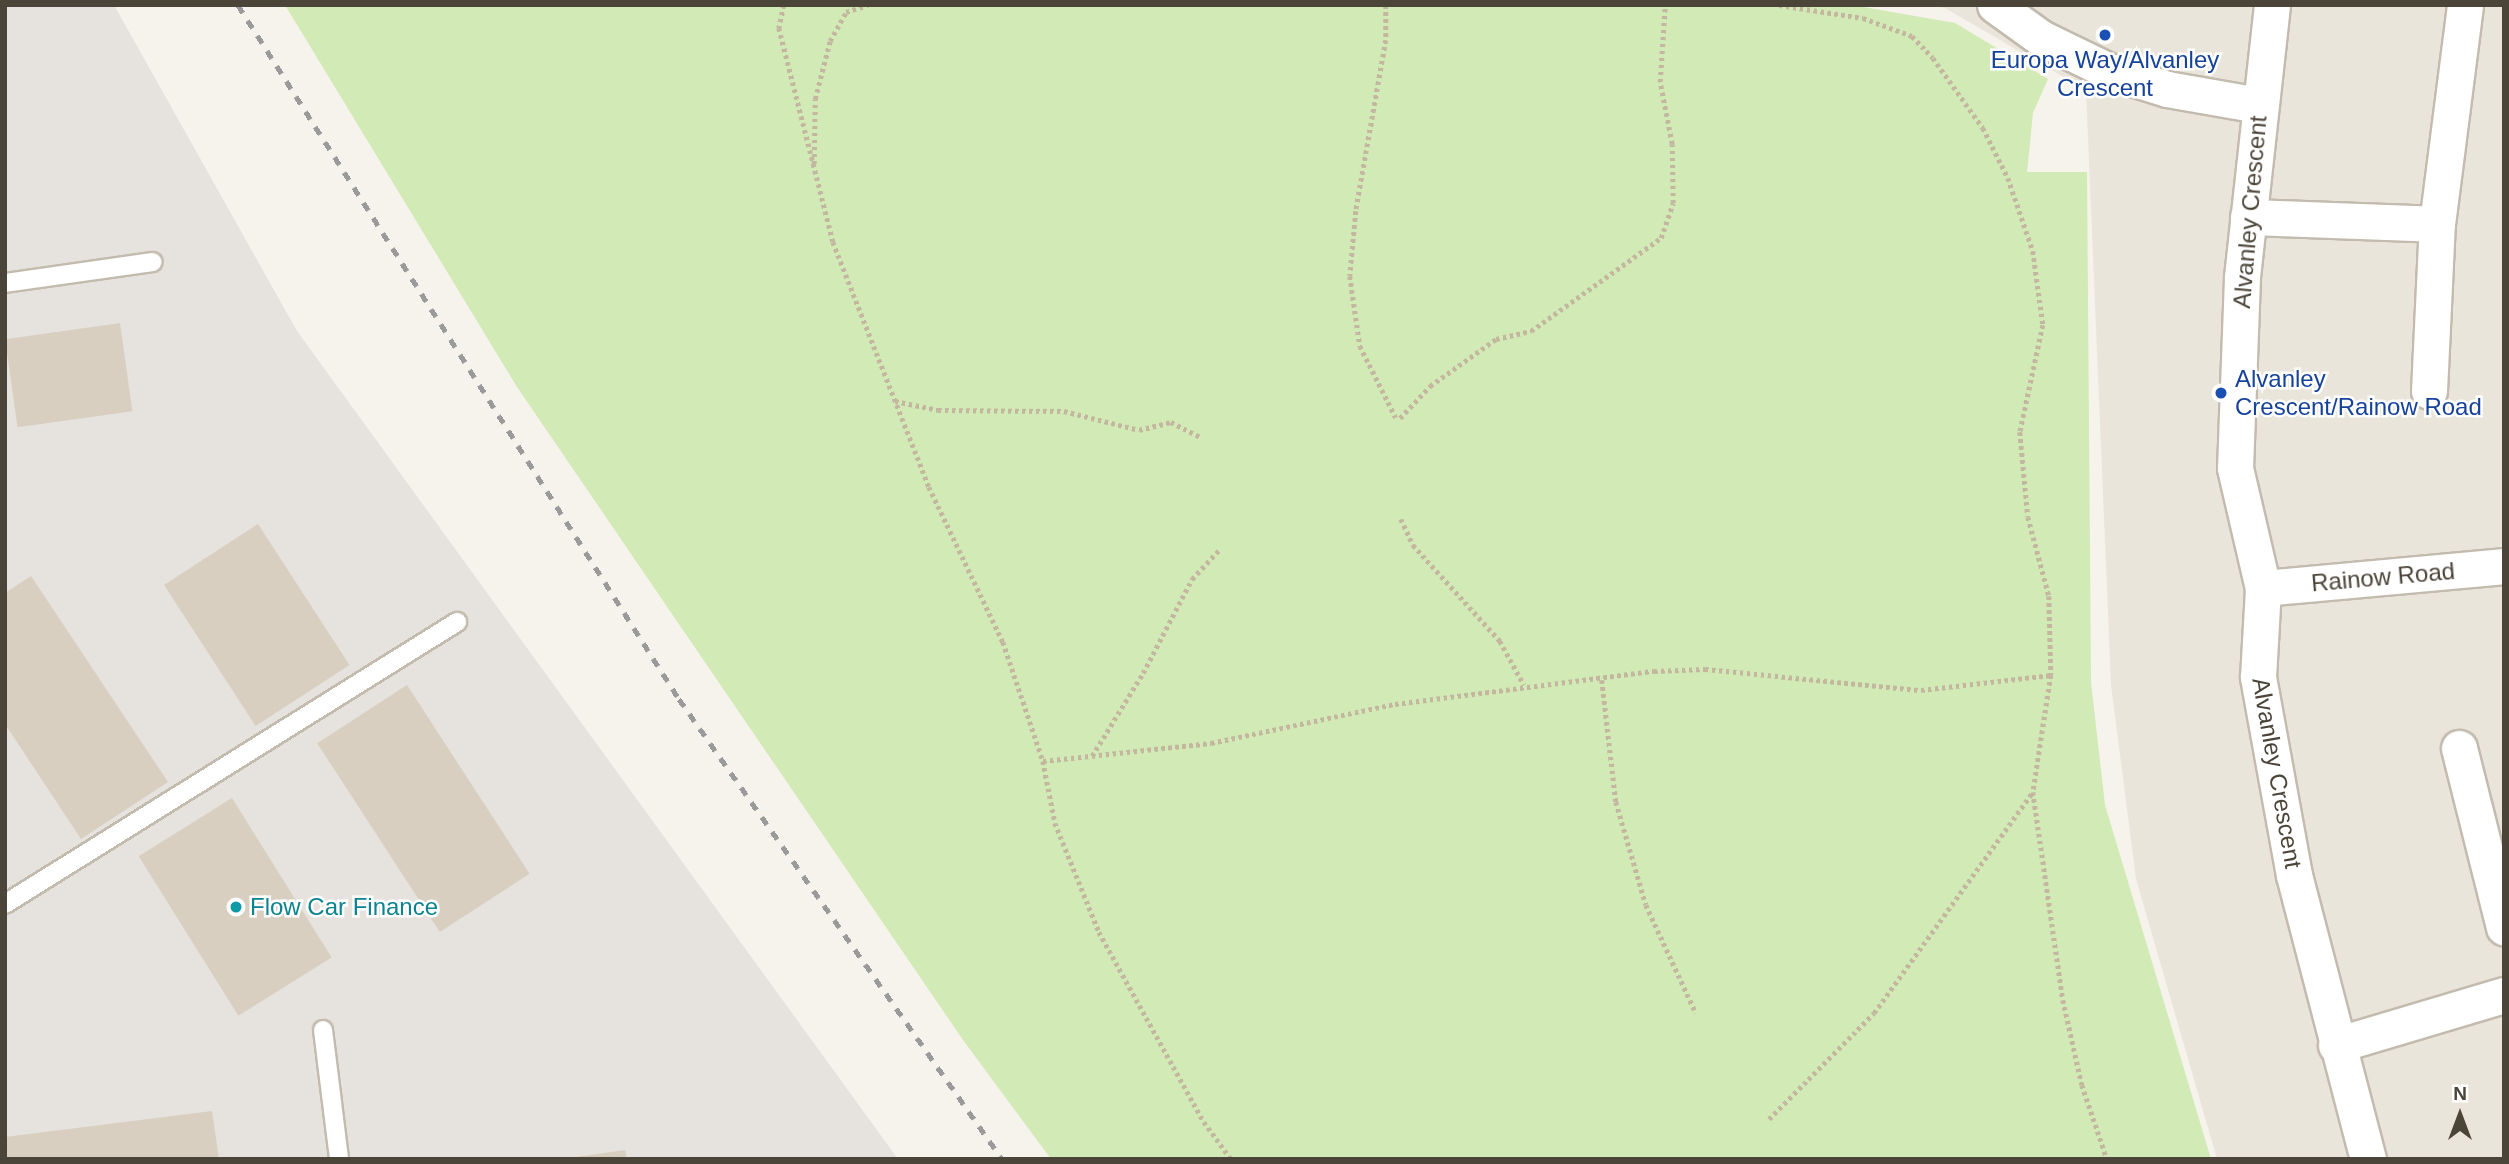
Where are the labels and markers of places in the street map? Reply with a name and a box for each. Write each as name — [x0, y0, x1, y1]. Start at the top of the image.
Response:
marker: Europa Way/Alvanley Crescent — [2097, 27, 2113, 43]
place label: Europa Way/Alvanley Crescent — [1991, 46, 2219, 102]
place label: Alvanley Crescent/Rainow Road — [2235, 365, 2482, 421]
marker: Alvanley Crescent/Rainow Road — [2213, 385, 2229, 401]
place label: Flow Car Finance — [250, 893, 438, 921]
marker: Flow Car Finance — [228, 899, 244, 915]

